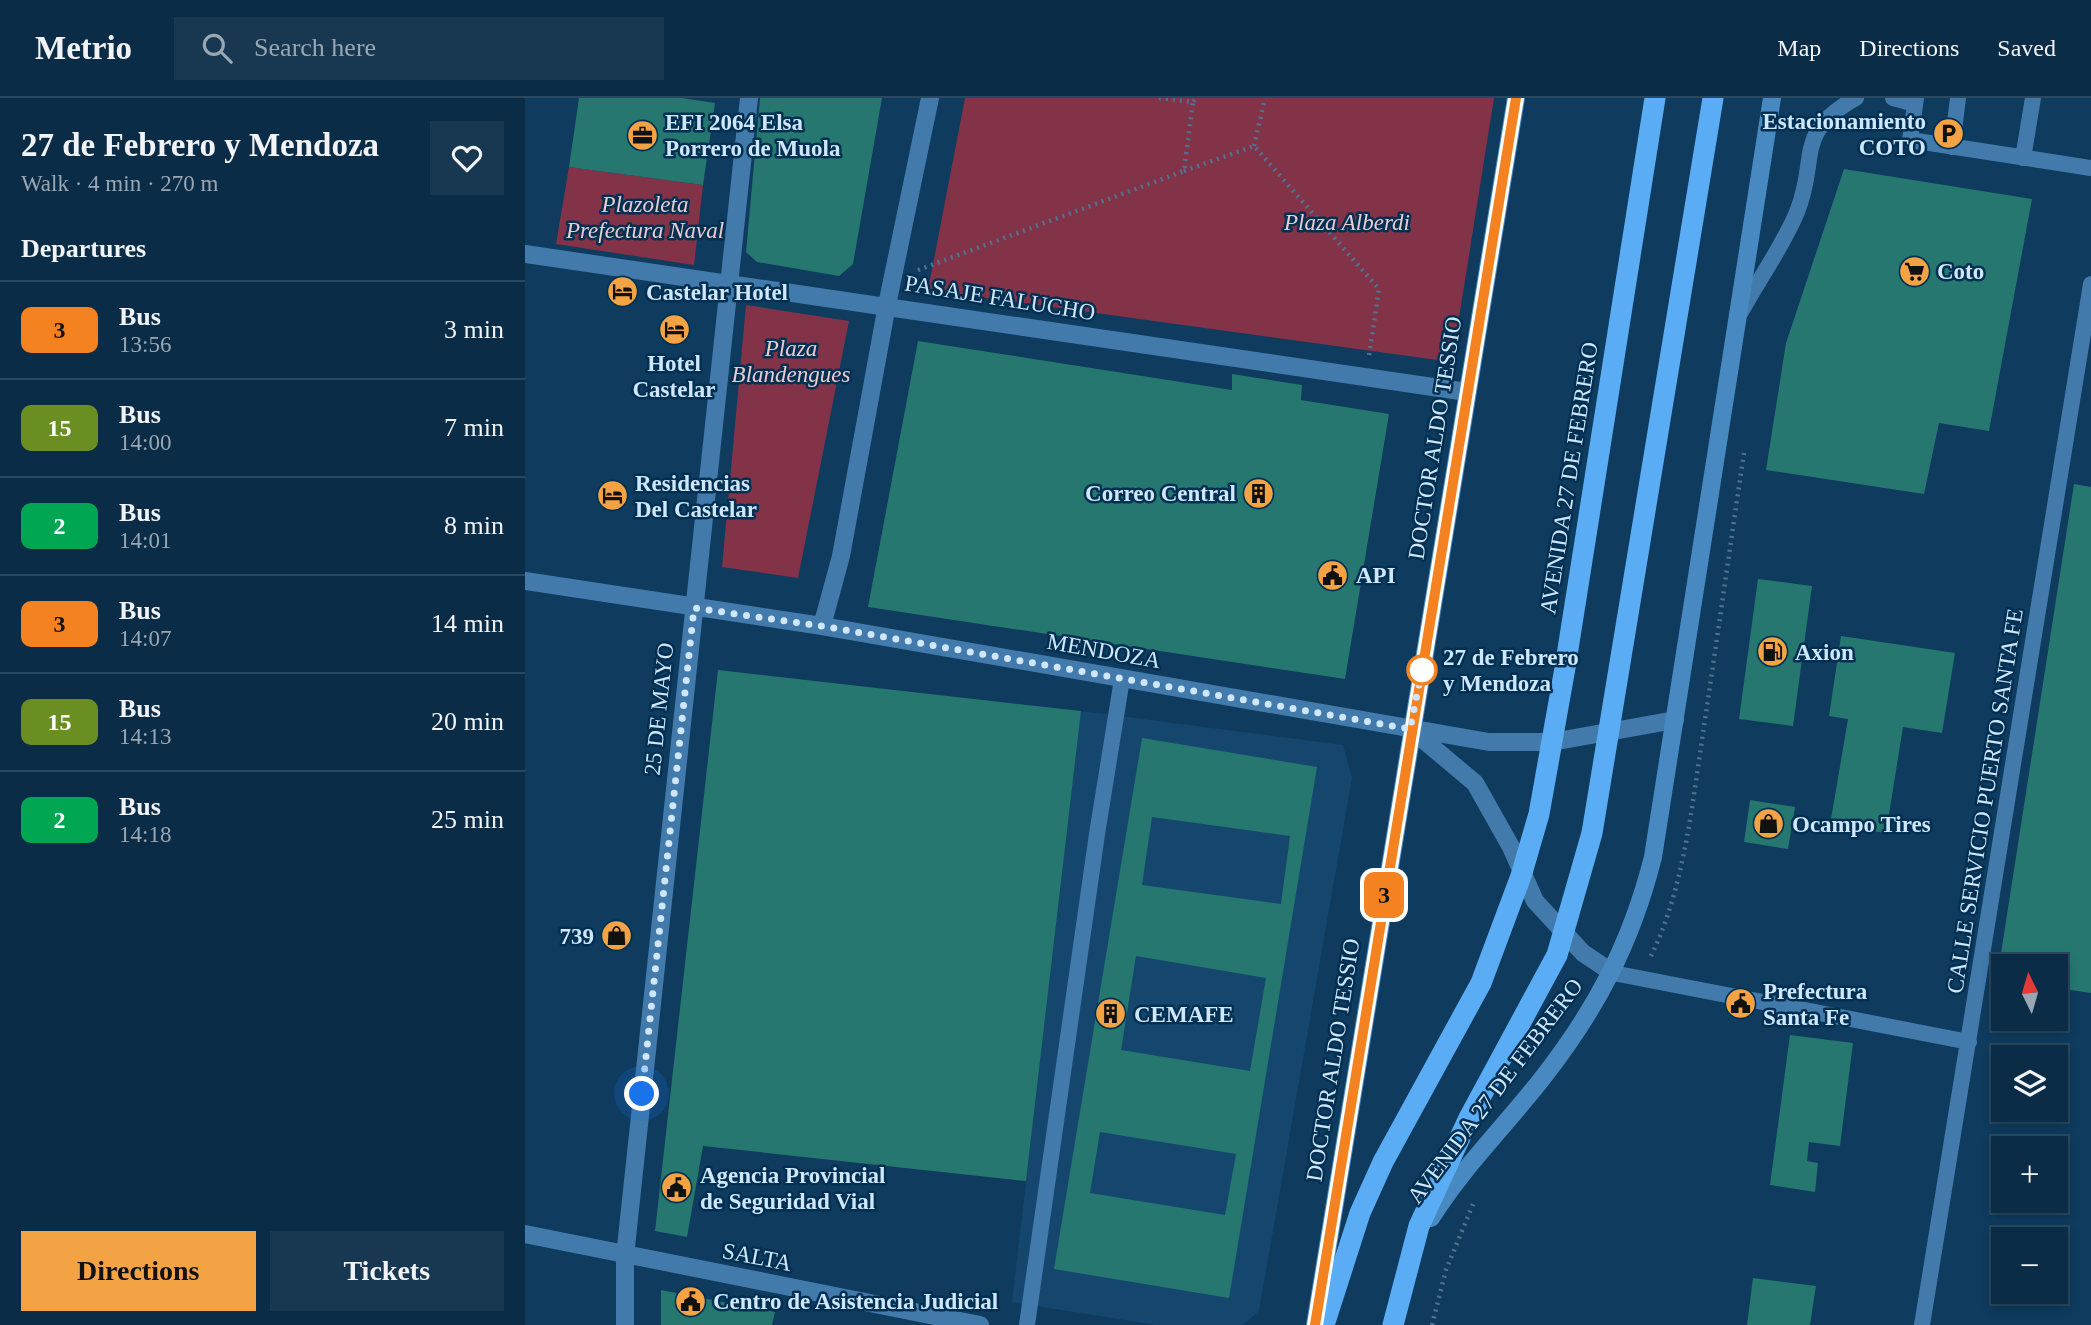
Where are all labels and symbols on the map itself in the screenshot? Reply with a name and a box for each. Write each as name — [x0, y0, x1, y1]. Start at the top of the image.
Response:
place label: Estacionamiento COTO — [1762, 109, 1926, 160]
place label: EFI 2064 Elsa Porrero de Muola — [665, 110, 841, 161]
parking icon: Estacionamiento COTO — [1932, 117, 1966, 151]
office icon: EFI 2064 Elsa Porrero de Muola — [625, 118, 659, 152]
park label: Plazoleta Prefectura Naval — [565, 192, 724, 243]
park label: Plaza Alberdi — [1283, 210, 1410, 235]
supermarket icon: Coto — [1897, 254, 1931, 288]
place label: Coto — [1937, 259, 1984, 284]
street label: PASAJE FALUCHO — [903, 271, 1097, 325]
hotel icon: Castelar Hotel — [606, 275, 640, 309]
place label: Castelar Hotel — [646, 280, 788, 305]
hotel icon: Hotel Castelar — [657, 312, 691, 346]
street label: DOCTOR ALDO TESSIO — [1403, 315, 1467, 561]
park label: Plaza Blandengues — [732, 336, 850, 387]
street label: AVENIDA 27 DE FEBRERO — [1535, 340, 1603, 616]
place label: Hotel Castelar — [632, 351, 716, 402]
place label: Residencias Del Castelar — [635, 471, 757, 522]
building icon: Correo Central — [1242, 476, 1276, 510]
hotel icon: Residencias Del Castelar — [595, 479, 629, 513]
place label: Correo Central — [1085, 481, 1236, 506]
public building icon: API — [1316, 558, 1350, 592]
place label: API — [1356, 563, 1396, 588]
street label: CALLE SERVICIO PUERTO SANTA FE — [1942, 607, 2028, 995]
street label: MENDOZA — [1045, 629, 1163, 673]
fuel station icon: Axion — [1755, 635, 1789, 669]
place label: Axion — [1795, 640, 1854, 665]
street label: 25 DE MAYO — [640, 641, 678, 777]
place label: 27 de Febrero y Mendoza — [1443, 645, 1579, 696]
marker: 27 de Febrero y Mendoza — [1407, 655, 1437, 685]
shop icon: Ocampo Tires — [1752, 807, 1786, 841]
place label: Ocampo Tires — [1792, 812, 1931, 837]
line badge: 3 — [1361, 872, 1407, 918]
shop icon: 739 — [600, 919, 634, 953]
place label: 739 — [560, 924, 594, 949]
street label: DOCTOR ALDO TESSIO — [1301, 937, 1365, 1183]
north arrow — [1991, 954, 2069, 1031]
street label: AVENIDA 27 DE FEBRERO — [1402, 974, 1588, 1208]
place label: Prefectura Santa Fe — [1763, 979, 1868, 1030]
public building icon: Prefectura Santa Fe — [1723, 987, 1757, 1021]
building icon: CEMAFE — [1094, 997, 1128, 1031]
place label: CEMAFE — [1134, 1002, 1234, 1027]
your location — [624, 1076, 659, 1111]
place label: Agencia Provincial de Seguridad Vial — [700, 1163, 885, 1214]
public building icon: Agencia Provincial de Seguridad Vial — [660, 1171, 694, 1205]
street label: SALTA — [720, 1238, 794, 1276]
public building icon: Centro de Asistencia Judicial — [673, 1284, 707, 1318]
place label: Centro de Asistencia Judicial — [713, 1289, 998, 1314]

